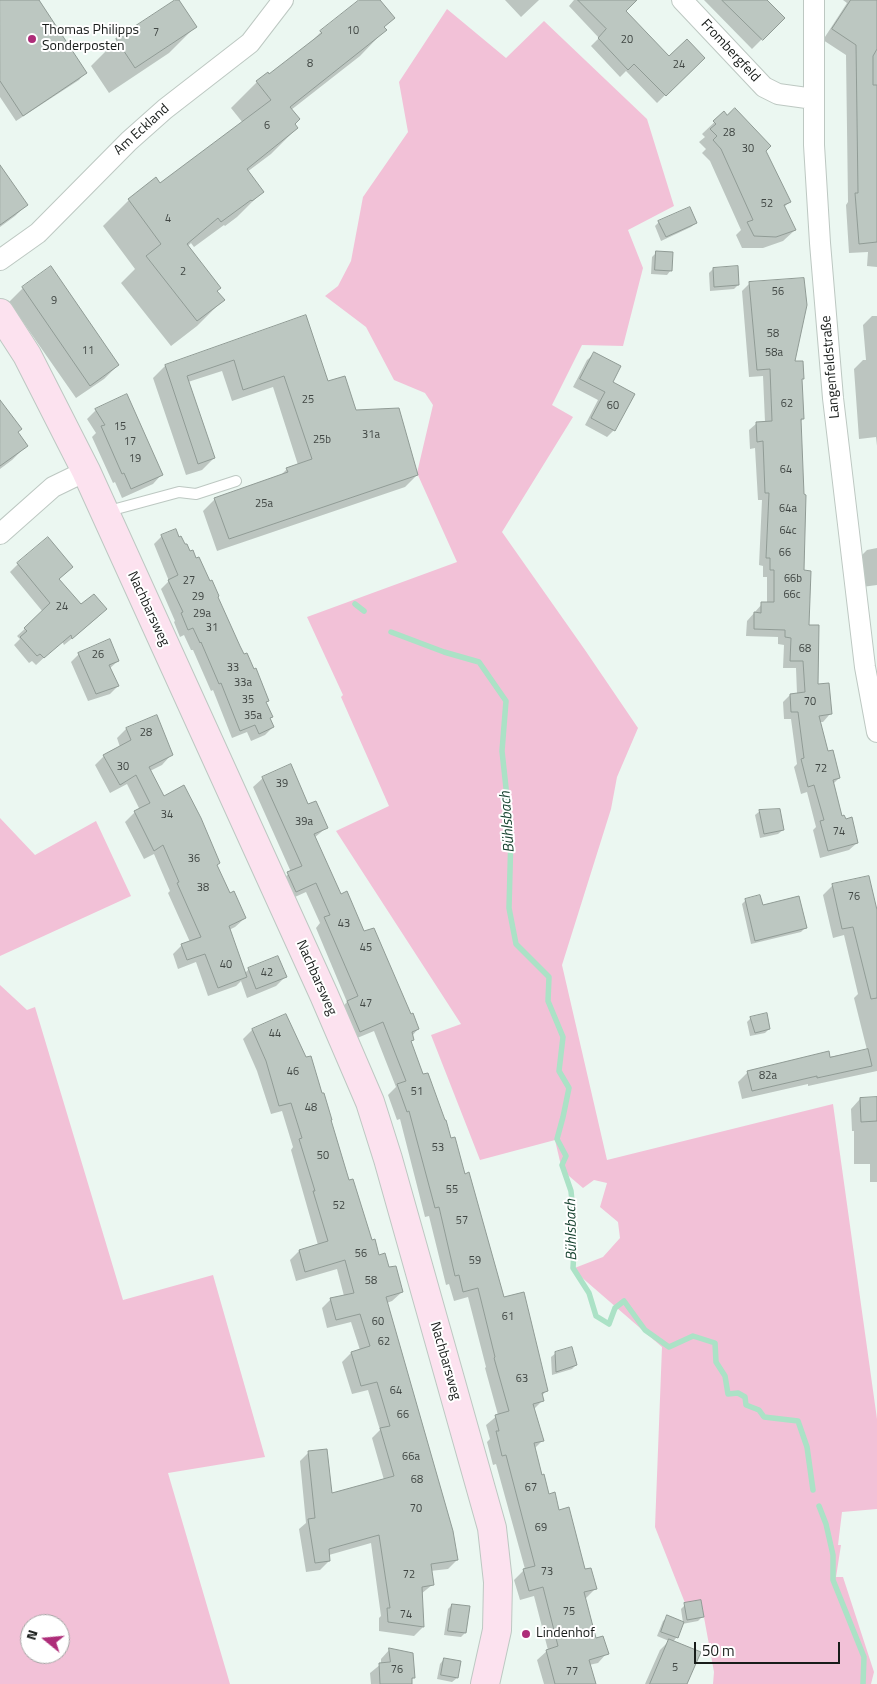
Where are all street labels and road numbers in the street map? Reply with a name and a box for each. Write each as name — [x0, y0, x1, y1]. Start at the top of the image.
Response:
street label: Frombergfeld — [697, 16, 763, 86]
street label: Am Eckland — [111, 101, 173, 159]
street label: Langenfeldstraße — [818, 315, 844, 419]
street label: Nachbarsweg — [123, 569, 173, 649]
street label: Nachbarsweg — [292, 938, 340, 1018]
street label: Nachbarsweg — [426, 1320, 464, 1402]

